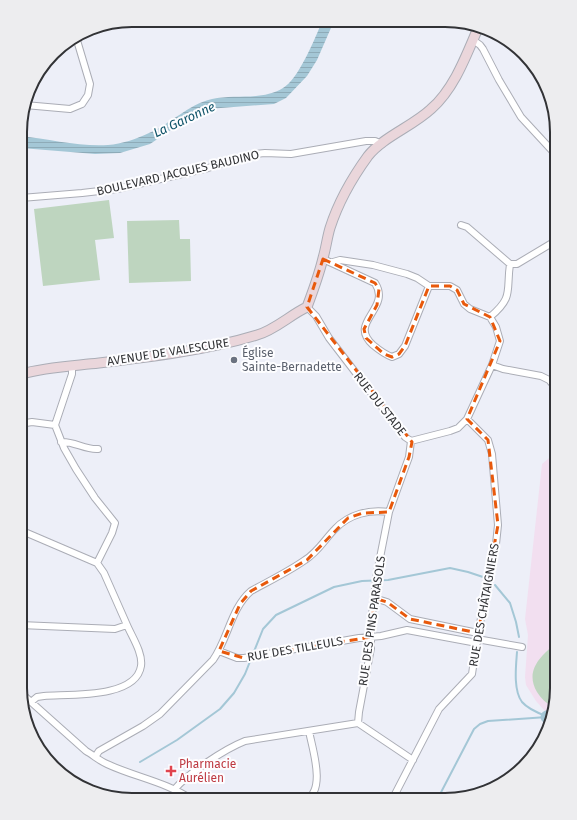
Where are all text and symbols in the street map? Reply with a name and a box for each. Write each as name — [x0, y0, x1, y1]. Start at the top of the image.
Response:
water label: La Garonne — [151, 99, 218, 140]
street label: BOULEVARD JACQUES BAUDINO — [95, 147, 261, 199]
street label: AVENUE DE VALESCURE — [106, 335, 230, 369]
place label: Église Sainte-Bernadette — [242, 345, 342, 374]
marker: Église Sainte-Bernadette — [229, 355, 239, 365]
street label: RUE DU STADE — [351, 370, 409, 438]
street label: RUE DES CHÂTAIGNIERS — [465, 542, 502, 668]
street label: RUE DES PINS PARASOLS — [356, 555, 388, 687]
street label: RUE DES TILLEULS — [246, 634, 344, 664]
place label: Pharmacie Aurélien — [179, 757, 236, 785]
marker: Pharmacie Aurélien — [166, 766, 176, 776]

